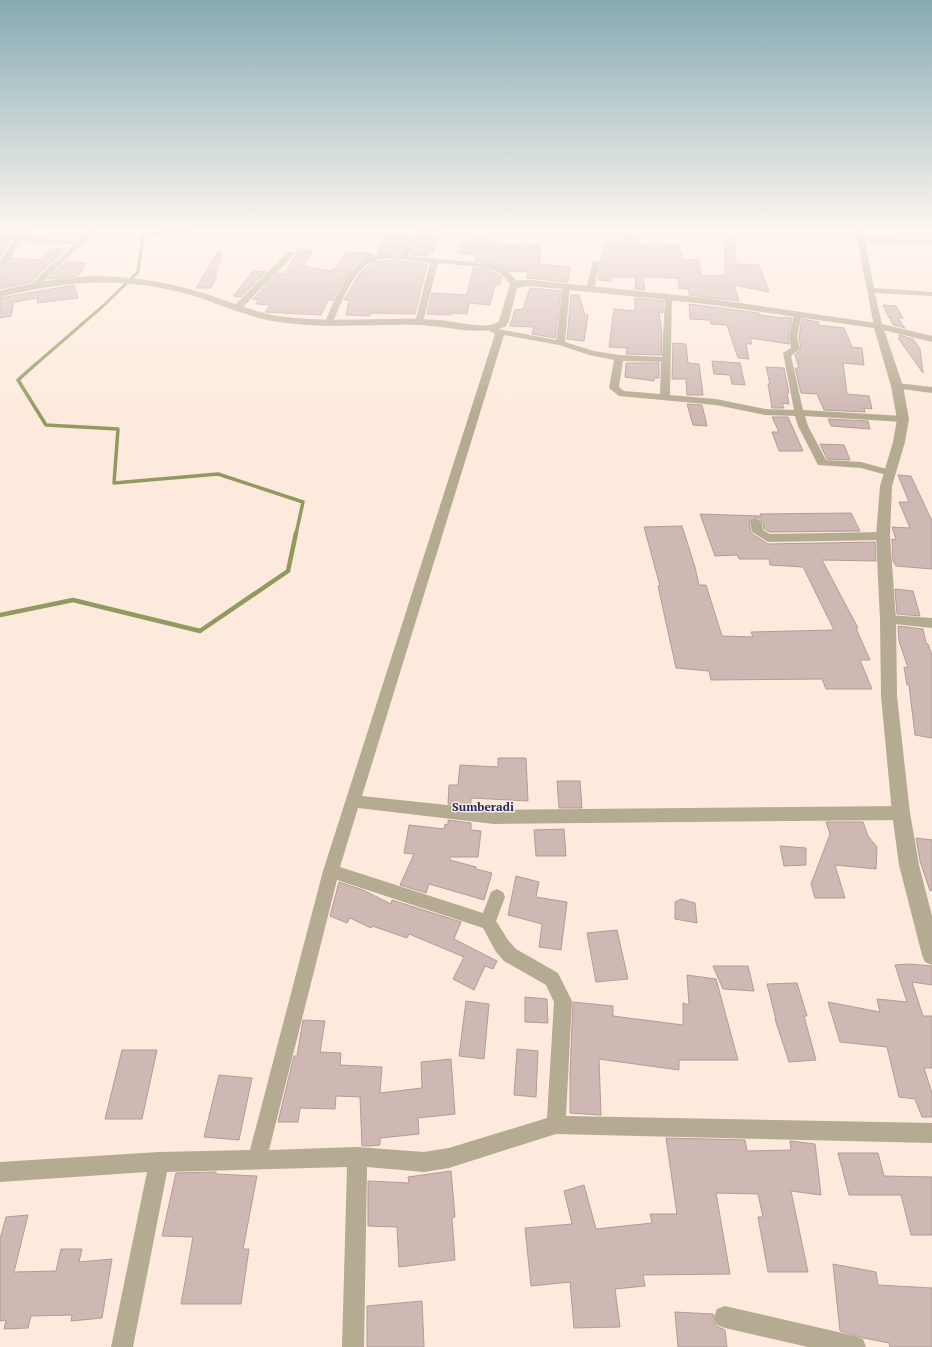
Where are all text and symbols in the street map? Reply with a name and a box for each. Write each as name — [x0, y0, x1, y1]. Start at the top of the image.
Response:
district label: Sumberadi — [452, 799, 514, 814]

